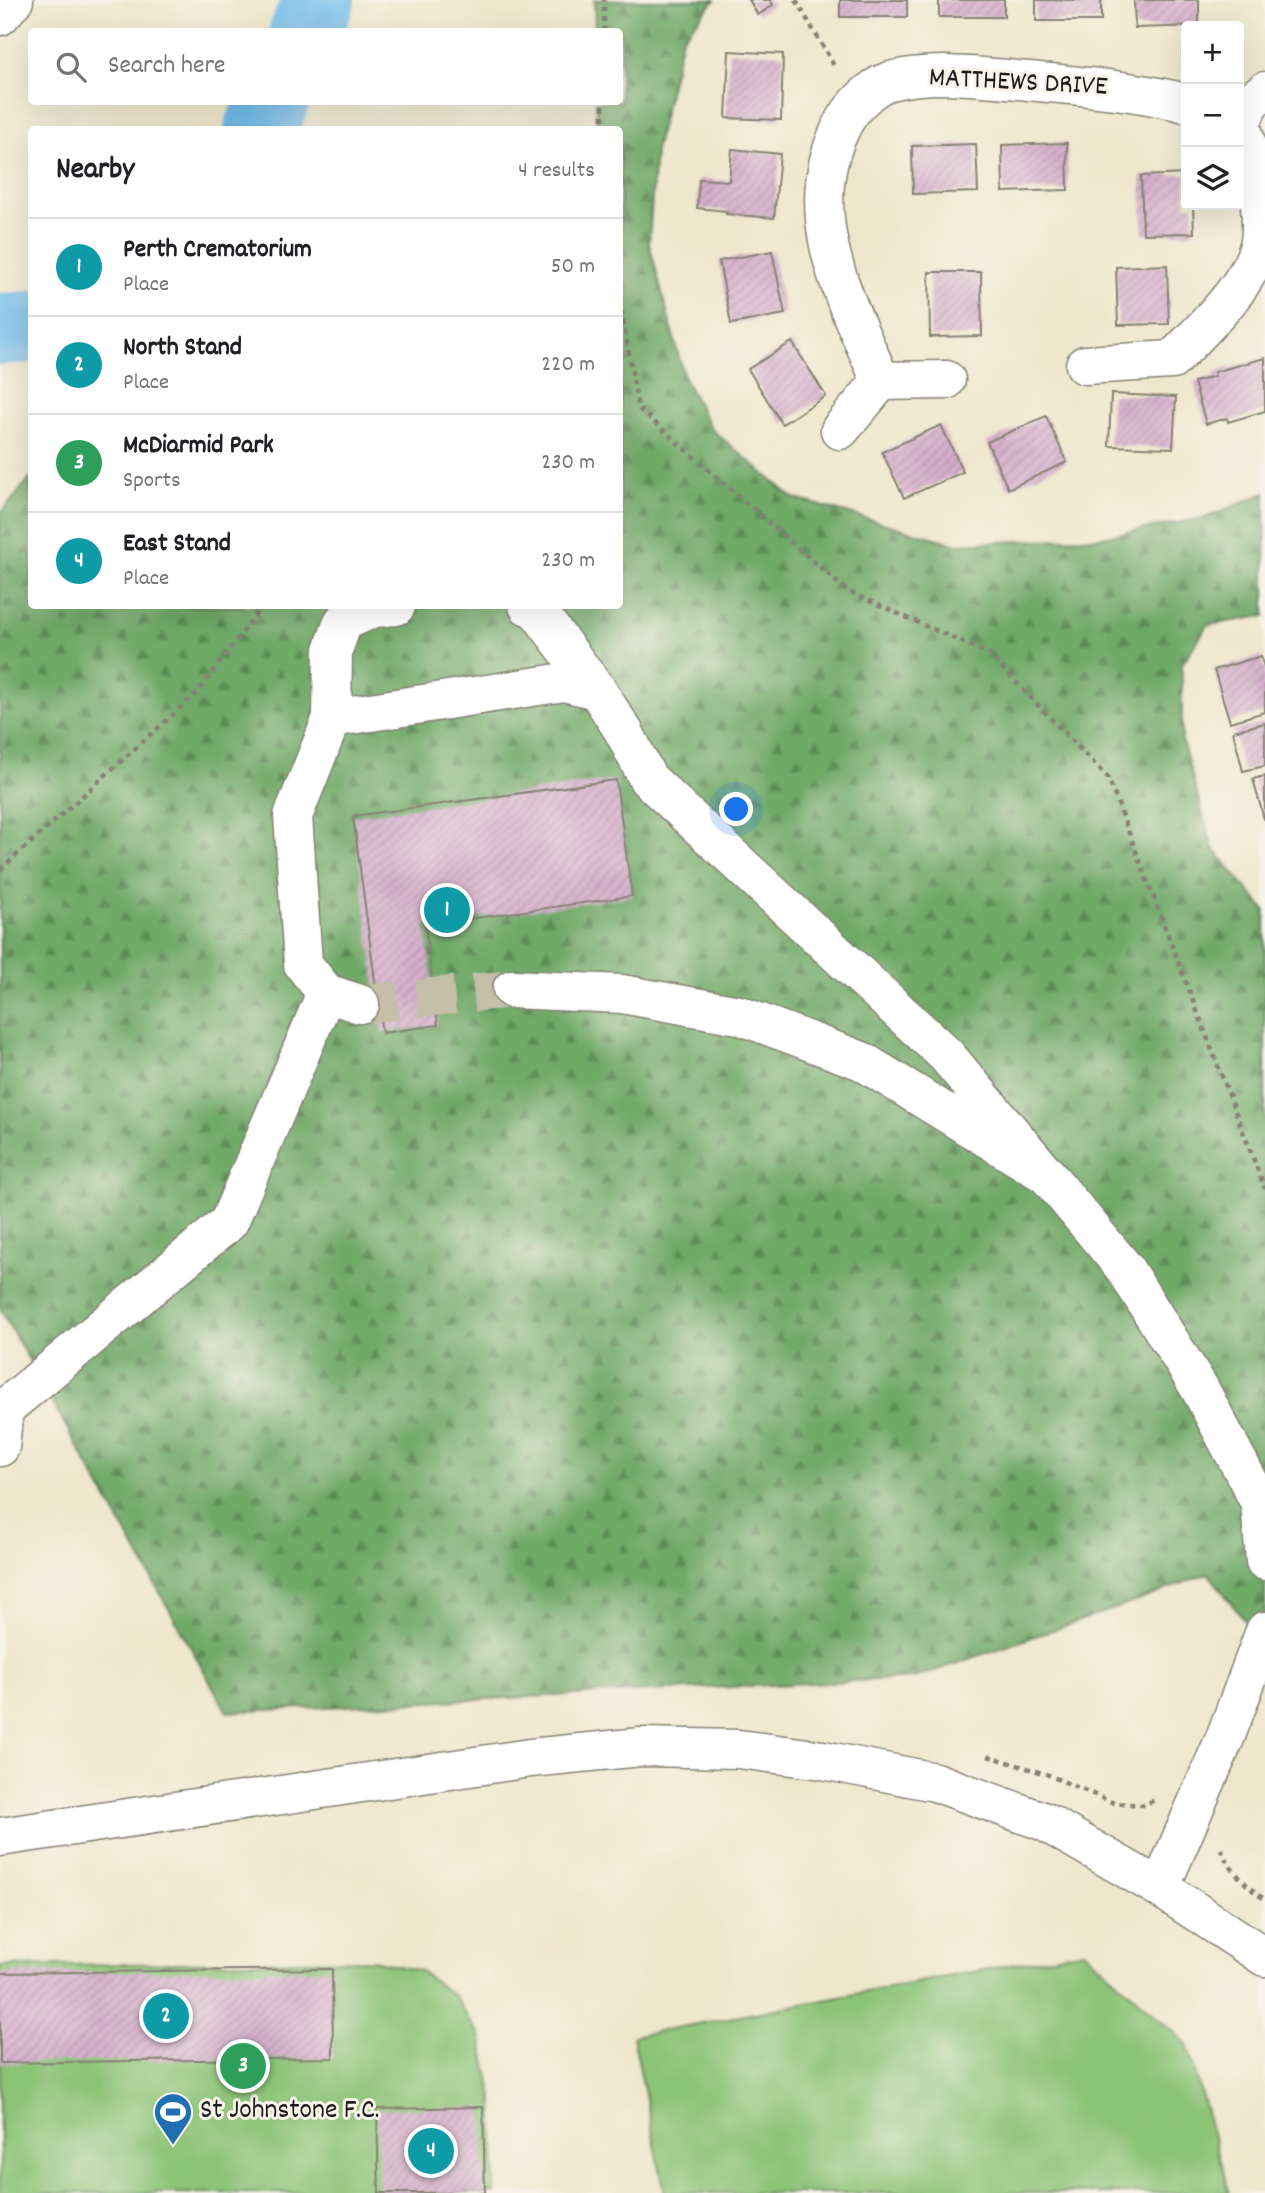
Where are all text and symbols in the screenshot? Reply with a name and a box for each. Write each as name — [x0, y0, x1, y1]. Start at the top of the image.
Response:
map controls — [1181, 21, 1244, 210]
button: + — [1181, 21, 1244, 84]
search box — [28, 28, 623, 105]
icon: search — [52, 48, 90, 86]
text: Search here — [108, 48, 226, 85]
street label: MATTHEWS DRIVE — [928, 59, 1109, 109]
button: − — [1181, 84, 1244, 147]
button: layers — [1181, 147, 1244, 210]
text: Nearby — [56, 150, 134, 193]
text: 4 results — [518, 155, 595, 188]
text: Perth Crematorium — [123, 232, 312, 269]
text: 1 — [76, 251, 82, 284]
text: 50 m — [551, 251, 595, 284]
text: Place — [123, 269, 169, 302]
text: North Stand — [123, 330, 242, 367]
text: 2 — [74, 349, 84, 382]
text: 220 m — [541, 349, 595, 382]
text: Place — [123, 367, 169, 400]
text: McDiarmid Park — [123, 428, 274, 465]
text: 3 — [74, 447, 84, 480]
text: 230 m — [541, 447, 595, 480]
text: Sports — [123, 465, 181, 498]
text: East Stand — [123, 526, 231, 563]
text: 4 — [74, 545, 84, 578]
text: 230 m — [541, 545, 595, 578]
text: Place — [123, 563, 169, 596]
your location — [719, 792, 753, 826]
pin: 1 — [424, 884, 470, 936]
pin: 2 — [143, 1990, 189, 2042]
pin: 3 — [220, 2040, 266, 2092]
sports icon: St Johnstone F.C. — [152, 2091, 194, 2146]
place label: St Johnstone F.C. — [200, 2092, 379, 2132]
pin: 4 — [408, 2125, 454, 2177]

